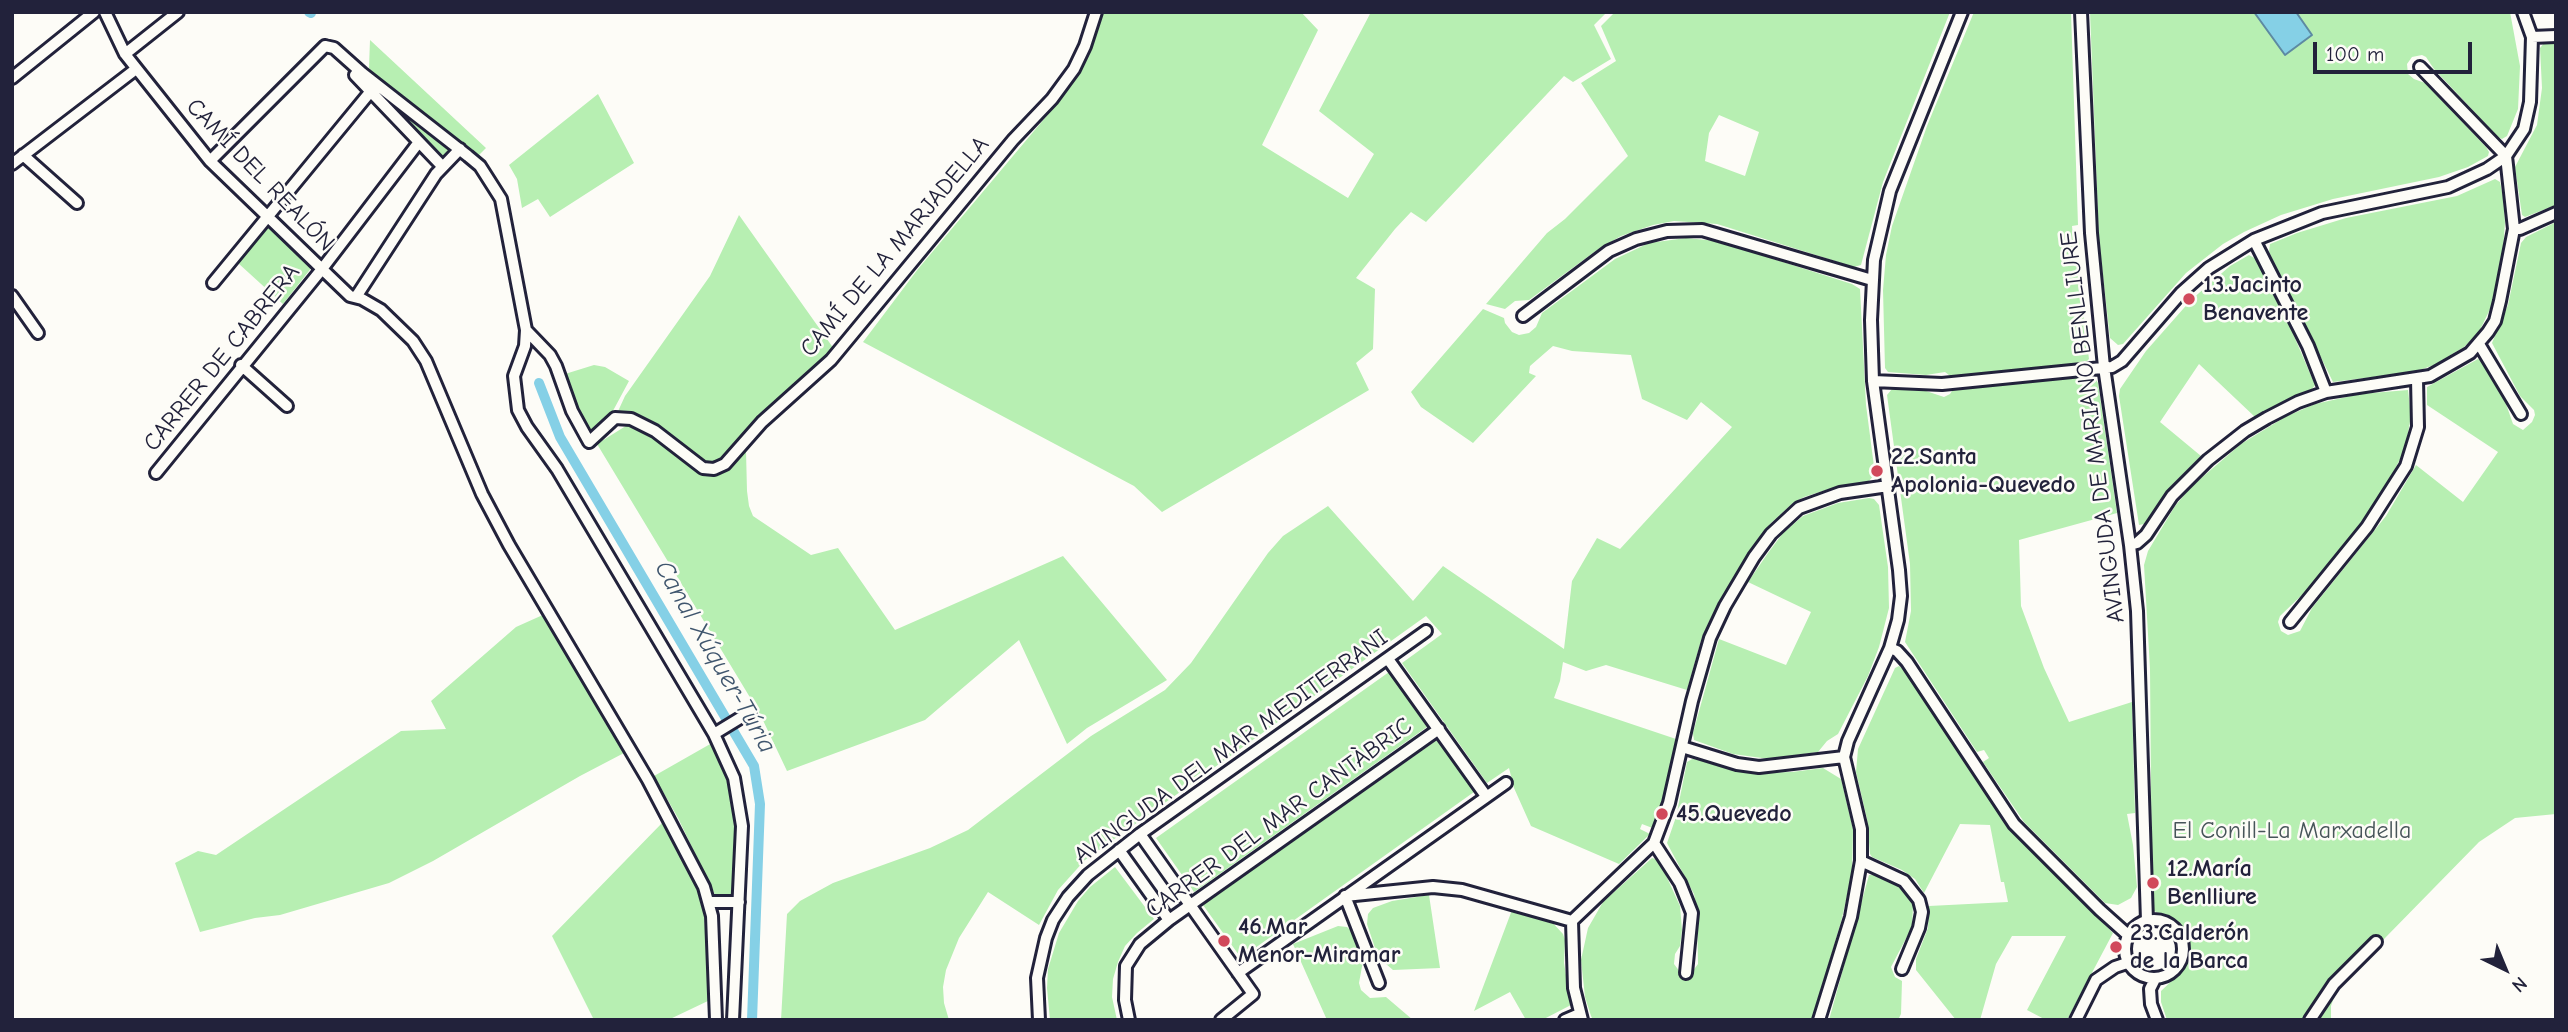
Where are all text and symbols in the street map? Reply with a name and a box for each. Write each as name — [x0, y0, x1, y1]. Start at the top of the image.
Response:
scale bar — [2316, 28, 2475, 72]
text: 100 m — [2326, 42, 2384, 66]
street label: CAMÍ DEL REALÓN — [180, 93, 340, 257]
street label: CAMÍ DE LA MARJADELLA — [794, 131, 996, 363]
street label: AVINGUDA DE MARIANO BENLLIURE — [2055, 230, 2131, 624]
street label: CARRER DE CABRERA — [138, 259, 306, 457]
place label: 13.Jacinto Benavente — [2203, 271, 2308, 327]
marker: 13.Jacinto Benavente — [2181, 291, 2197, 307]
place label: 22.Santa Apolonia-Quevedo — [1891, 443, 2076, 499]
marker: 22.Santa Apolonia-Quevedo — [1869, 463, 1885, 479]
water label: Canal Xúquer-Túria — [647, 555, 783, 759]
street label: AVINGUDA DEL MAR MEDITERRANI — [1068, 623, 1394, 871]
street label: CARRER DEL MAR CANTÀBRIC — [1140, 712, 1418, 924]
place label: 45.Quevedo — [1676, 800, 1792, 828]
marker: 45.Quevedo — [1654, 806, 1670, 822]
park label: El Conill-La Marxadella — [2173, 817, 2411, 845]
place label: 12.María Benlliure — [2167, 855, 2257, 911]
marker: 12.María Benlliure — [2145, 875, 2161, 891]
place label: 46.Mar Menor-Miramar — [1238, 913, 1400, 969]
place label: 23.Calderón de la Barca — [2130, 919, 2249, 975]
marker: 46.Mar Menor-Miramar — [1216, 933, 1232, 949]
north arrow — [2470, 934, 2540, 1004]
marker: 23.Calderón de la Barca — [2108, 939, 2124, 955]
text: N — [2507, 972, 2531, 997]

